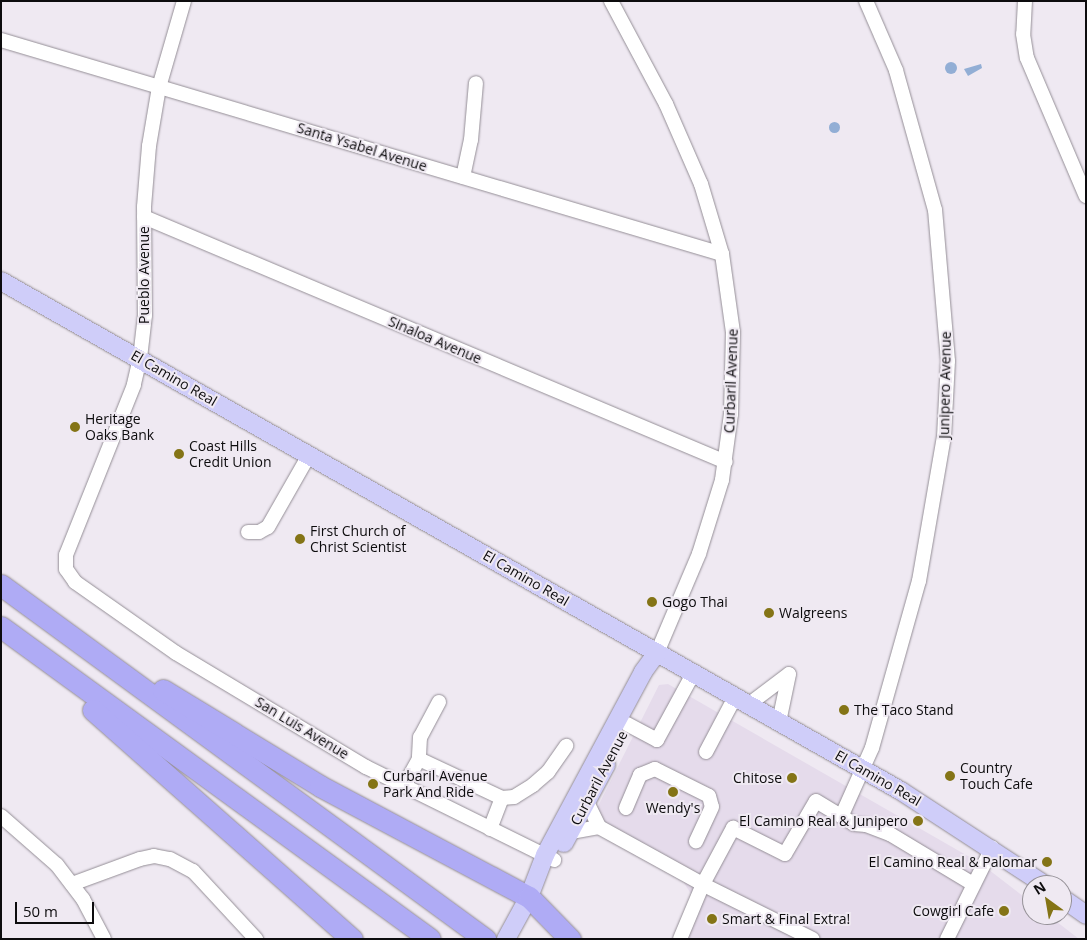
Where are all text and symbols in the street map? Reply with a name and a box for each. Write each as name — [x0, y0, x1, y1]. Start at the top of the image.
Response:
street label: Santa Ysabel Avenue — [295, 119, 429, 175]
street label: Pueblo Avenue — [136, 226, 152, 324]
street label: Sinaloa Avenue — [386, 313, 484, 367]
street label: Curbaril Avenue — [721, 328, 741, 434]
street label: Junipero Avenue — [936, 331, 954, 439]
street label: El Camino Real — [128, 347, 220, 409]
place label: Heritage Oaks Bank — [85, 411, 154, 444]
marker: Heritage Oaks Bank — [69, 421, 81, 433]
place label: Coast Hills Credit Union — [189, 438, 271, 471]
marker: Coast Hills Credit Union — [173, 448, 185, 460]
place label: First Church of Christ Scientist — [310, 523, 407, 556]
marker: First Church of Christ Scientist — [294, 533, 306, 545]
street label: El Camino Real — [480, 547, 572, 609]
place label: Gogo Thai — [662, 594, 728, 610]
marker: Gogo Thai — [646, 596, 658, 608]
place label: Walgreens — [779, 605, 848, 621]
marker: Walgreens — [763, 607, 775, 619]
street label: San Luis Avenue — [252, 693, 352, 763]
place label: The Taco Stand — [854, 702, 954, 718]
marker: The Taco Stand — [838, 704, 850, 716]
street label: Curbaril Avenue — [567, 728, 631, 828]
street label: El Camino Real — [832, 747, 924, 809]
place label: Country Touch Cafe — [960, 760, 1033, 792]
place label: Curbaril Avenue Park And Ride — [383, 768, 488, 800]
place label: Chitose — [733, 770, 782, 786]
marker: Country Touch Cafe — [944, 770, 956, 782]
marker: Chitose — [786, 772, 798, 784]
marker: Curbaril Avenue Park And Ride — [367, 778, 379, 790]
marker: Wendy's — [667, 786, 679, 798]
place label: Wendy's — [646, 800, 700, 816]
place label: El Camino Real & Junipero — [739, 813, 908, 829]
marker: El Camino Real & Junipero — [912, 815, 924, 827]
place label: El Camino Real & Palomar — [868, 854, 1037, 870]
marker: El Camino Real & Palomar — [1041, 856, 1053, 868]
north arrow — [1022, 875, 1072, 925]
text: N — [1029, 877, 1049, 899]
scale bar — [18, 892, 96, 924]
text: 50 m — [23, 901, 58, 921]
place label: Cowgirl Cafe — [913, 903, 994, 919]
marker: Cowgirl Cafe — [998, 905, 1010, 917]
place label: Smart & Final Extra! — [722, 911, 850, 927]
marker: Smart & Final Extra! — [706, 913, 718, 925]

